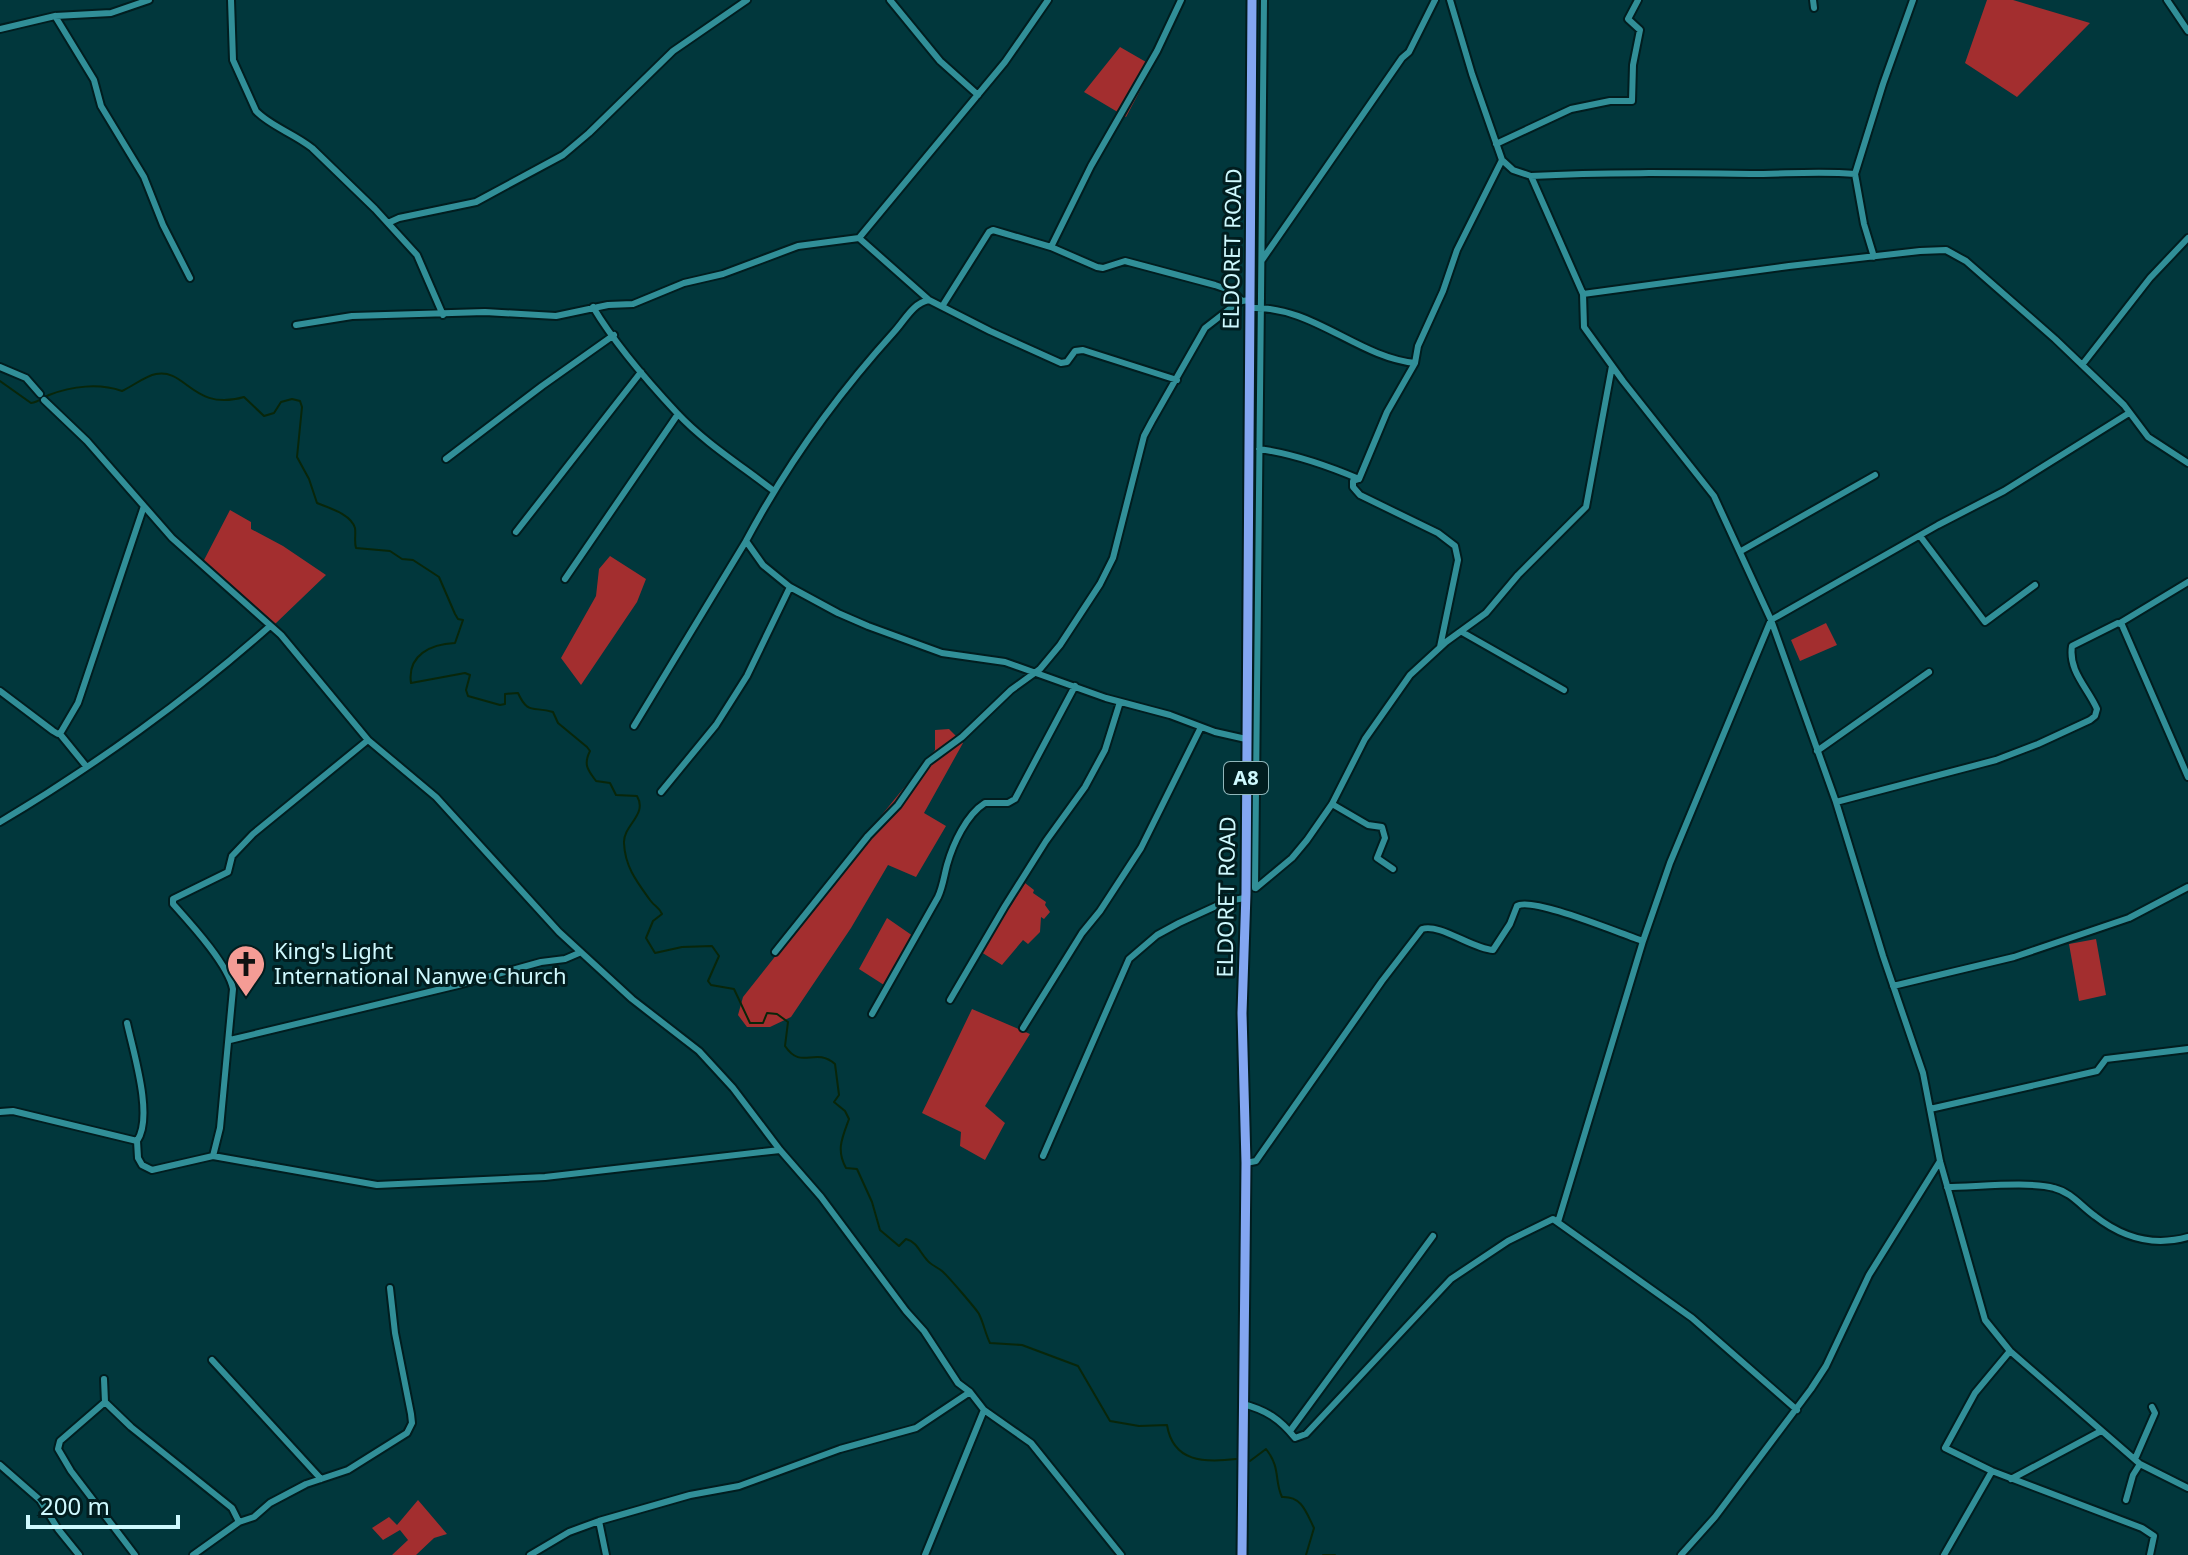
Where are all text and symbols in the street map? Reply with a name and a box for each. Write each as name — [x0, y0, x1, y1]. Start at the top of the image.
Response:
street label: ELDORET ROAD — [1215, 168, 1247, 330]
road number: A8 — [1224, 762, 1268, 794]
street label: ELDORET ROAD — [1209, 816, 1241, 978]
place label: King's Light International Nanwe Church — [274, 935, 567, 990]
church icon: King's Light International Nanwe Church — [225, 943, 267, 998]
scale bar — [28, 1479, 178, 1529]
text: 200 m — [40, 1489, 110, 1522]

